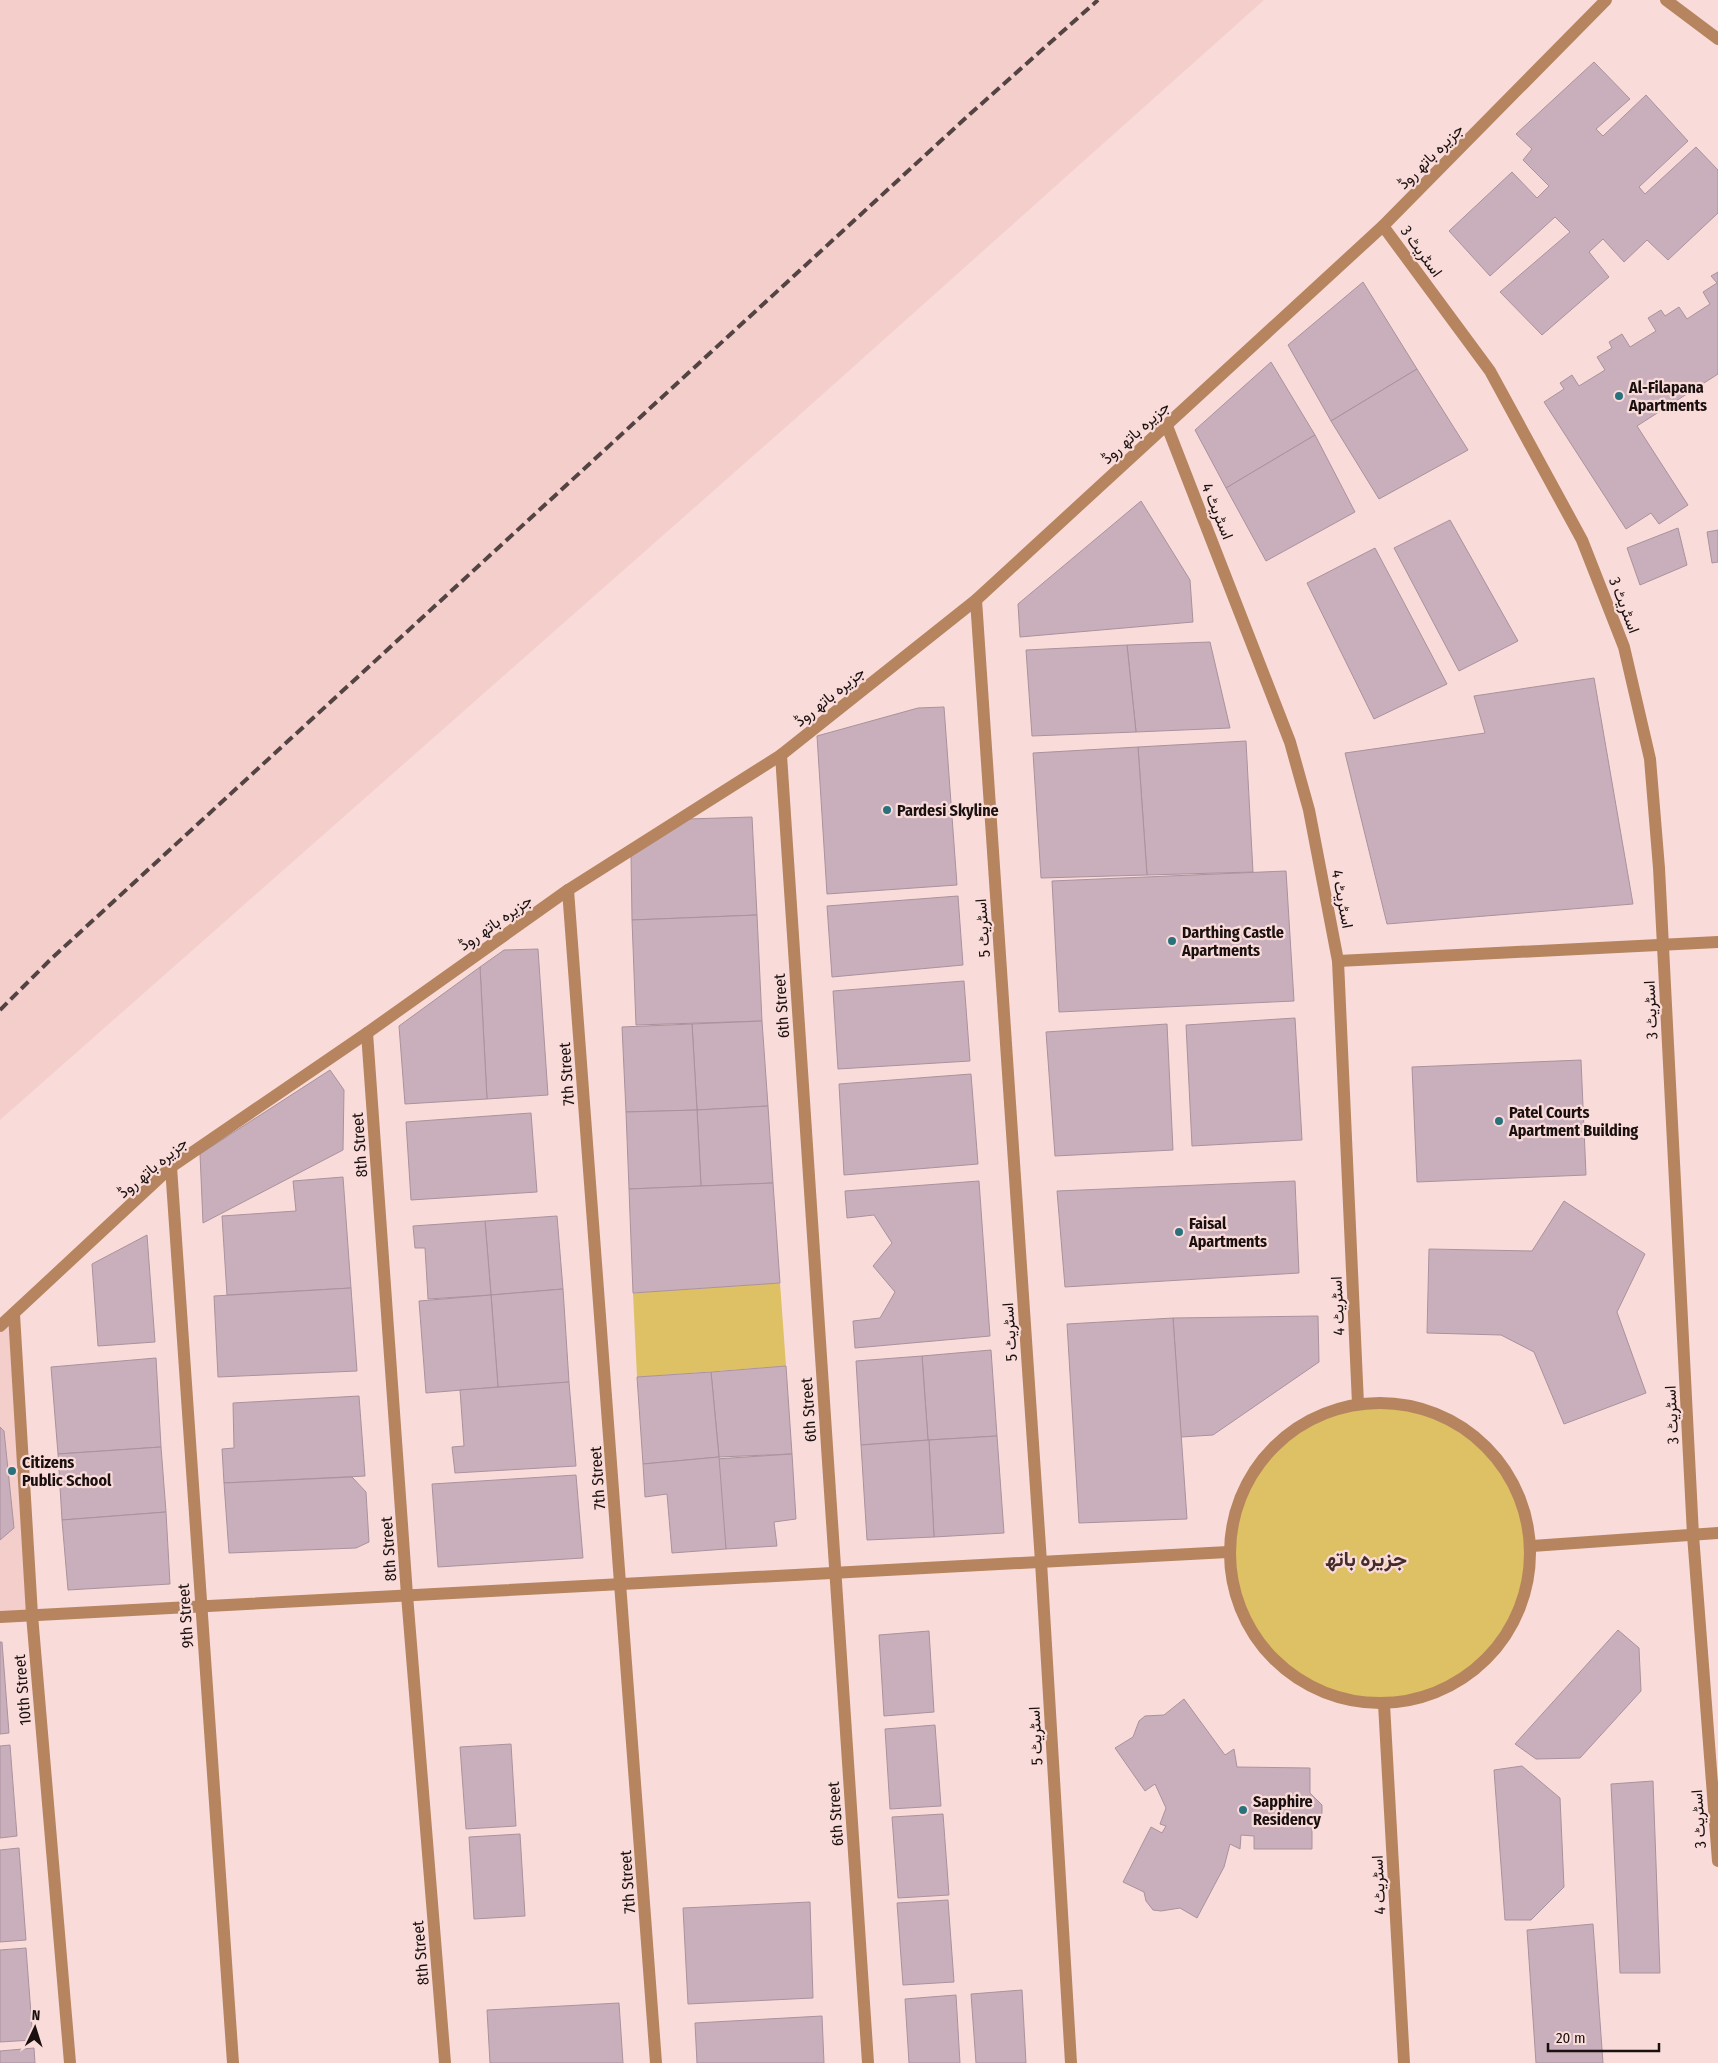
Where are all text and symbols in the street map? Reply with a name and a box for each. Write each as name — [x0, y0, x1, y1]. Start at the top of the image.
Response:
street label: جزیرہ باتھ روڈ — [1394, 119, 1468, 194]
street label: اسٹریٹ 3 — [1396, 222, 1447, 281]
place label: Al-Filapana Apartments — [1628, 378, 1707, 415]
marker: Al-Filapana Apartments — [1613, 390, 1625, 402]
street label: جزیرہ باتھ روڈ — [1097, 397, 1174, 469]
street label: اسٹریٹ 4 — [1197, 480, 1237, 543]
street label: اسٹریٹ 3 — [1604, 574, 1644, 636]
street label: جزیرہ باتھ روڈ — [790, 662, 869, 731]
place label: Pardesi Skyline — [897, 801, 999, 820]
marker: Pardesi Skyline — [881, 804, 893, 816]
street label: اسٹریٹ 4 — [1327, 868, 1357, 930]
street label: جزیرہ باتھ روڈ — [455, 890, 536, 955]
street label: اسٹریٹ 5 — [971, 898, 995, 958]
place label: Darthing Castle Apartments — [1181, 923, 1284, 960]
marker: Darthing Castle Apartments — [1166, 935, 1178, 947]
street label: 6th Street — [770, 972, 793, 1039]
street label: اسٹریٹ 3 — [1639, 980, 1663, 1040]
street label: 7th Street — [555, 1041, 578, 1106]
place label: Patel Courts Apartment Building — [1508, 1103, 1638, 1140]
street label: 8th Street — [348, 1111, 371, 1178]
marker: Patel Courts Apartment Building — [1493, 1115, 1505, 1127]
street label: جزیرہ باتھ روڈ — [114, 1133, 192, 1203]
place label: Faisal Apartments — [1188, 1214, 1267, 1251]
marker: Faisal Apartments — [1173, 1226, 1185, 1238]
street label: اسٹریٹ 4 — [1326, 1276, 1350, 1336]
street label: اسٹریٹ 5 — [998, 1302, 1022, 1362]
street label: 6th Street — [797, 1376, 820, 1443]
street label: اسٹریٹ 3 — [1660, 1385, 1684, 1445]
street label: 7th Street — [586, 1445, 609, 1510]
place label: Citizens Public School — [22, 1453, 112, 1490]
marker: Citizens Public School — [6, 1465, 18, 1477]
street label: 8th Street — [377, 1515, 400, 1582]
district label: جزیرہ باتھ — [1325, 1546, 1407, 1572]
street label: 9th Street — [174, 1582, 197, 1649]
street label: 10th Street — [10, 1653, 35, 1726]
street label: اسٹریٹ 5 — [1024, 1706, 1048, 1766]
street label: 6th Street — [824, 1780, 847, 1847]
street label: اسٹریٹ 3 — [1687, 1789, 1711, 1849]
place label: Sapphire Residency — [1253, 1792, 1321, 1829]
marker: Sapphire Residency — [1237, 1804, 1249, 1816]
street label: 7th Street — [616, 1849, 639, 1914]
street label: اسٹریٹ 4 — [1367, 1855, 1391, 1915]
street label: 8th Street — [408, 1919, 433, 1986]
north arrow — [10, 2003, 60, 2053]
text: N — [31, 2007, 41, 2024]
scale bar — [1548, 2020, 1659, 2052]
text: 20 m — [1556, 2029, 1586, 2047]

